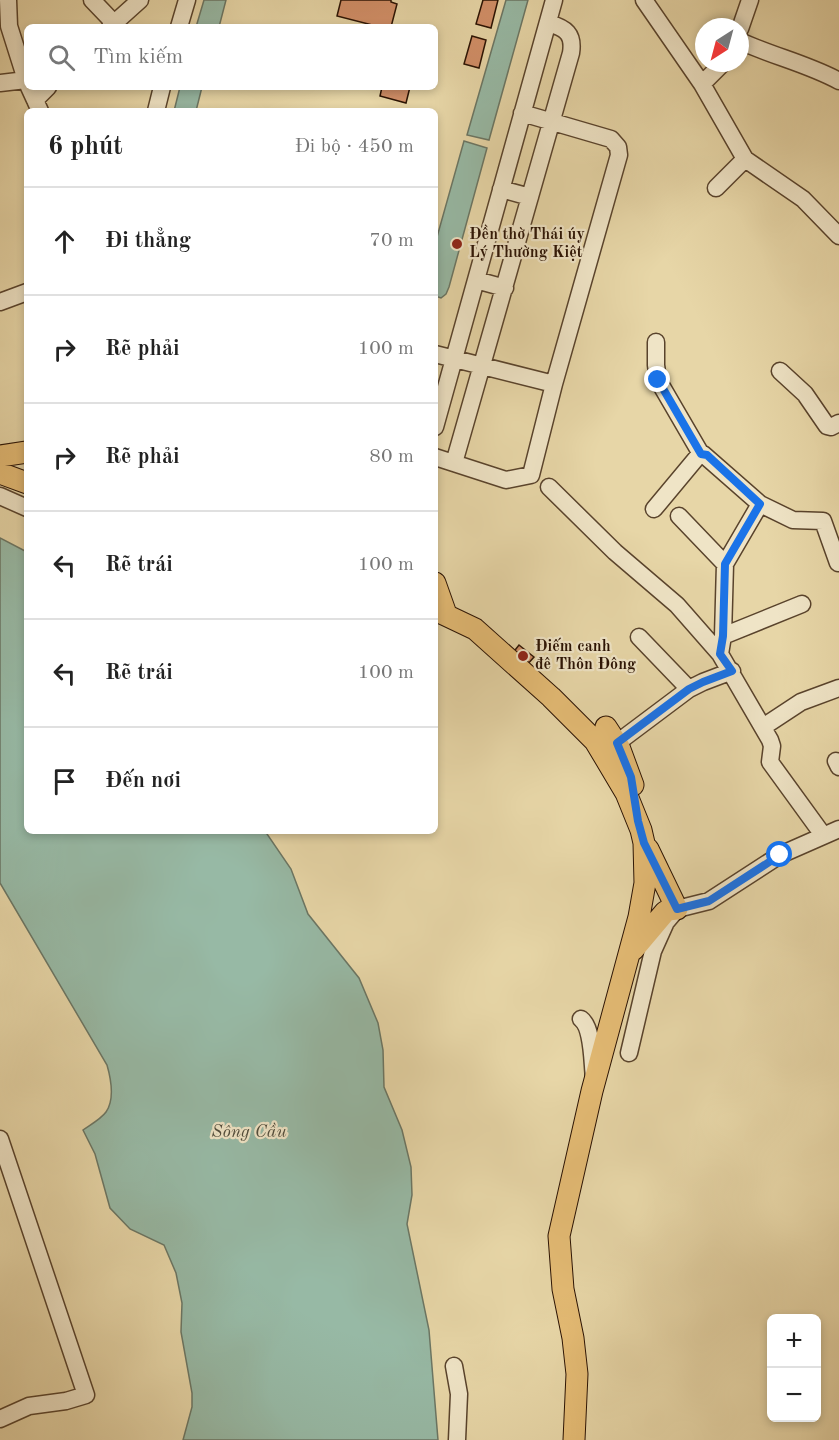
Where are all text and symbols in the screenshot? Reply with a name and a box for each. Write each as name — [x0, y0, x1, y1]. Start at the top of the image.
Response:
north arrow — [695, 18, 749, 72]
search box — [24, 24, 438, 90]
icon: search — [45, 41, 78, 74]
text: Tìm kiếm — [93, 46, 183, 68]
text: 6 phút — [48, 134, 123, 160]
text: Đi bộ · 450 m — [294, 137, 414, 157]
place label: Đền thờ Thái úy Lý Thường Kiệt — [469, 224, 585, 261]
icon: ahead — [48, 225, 81, 258]
text: Đi thẳng — [105, 230, 191, 252]
text: 70 m — [369, 231, 414, 251]
marker: Đền thờ Thái úy Lý Thường Kiệt — [450, 237, 464, 251]
icon: right — [48, 333, 81, 366]
text: Rẽ phải — [105, 338, 180, 360]
text: 100 m — [358, 339, 414, 359]
route end — [644, 366, 670, 392]
icon: right — [48, 441, 81, 474]
text: Rẽ phải — [105, 446, 180, 468]
text: 80 m — [369, 447, 414, 467]
icon: left — [48, 549, 81, 582]
text: Rẽ trái — [105, 554, 173, 576]
text: 100 m — [358, 555, 414, 575]
place label: Điếm canh đê Thôn Đông — [535, 637, 636, 673]
marker: Điếm canh đê Thôn Đông — [516, 649, 530, 663]
icon: left — [48, 657, 81, 690]
text: Rẽ trái — [105, 662, 173, 684]
text: 100 m — [358, 663, 414, 683]
icon: arrive — [48, 765, 81, 798]
text: Đến nơi — [105, 770, 181, 792]
route start — [766, 841, 792, 867]
water label: Sông Cầu — [211, 1122, 287, 1141]
map controls — [767, 1314, 821, 1422]
button: + — [767, 1314, 821, 1368]
button: − — [767, 1368, 821, 1422]

